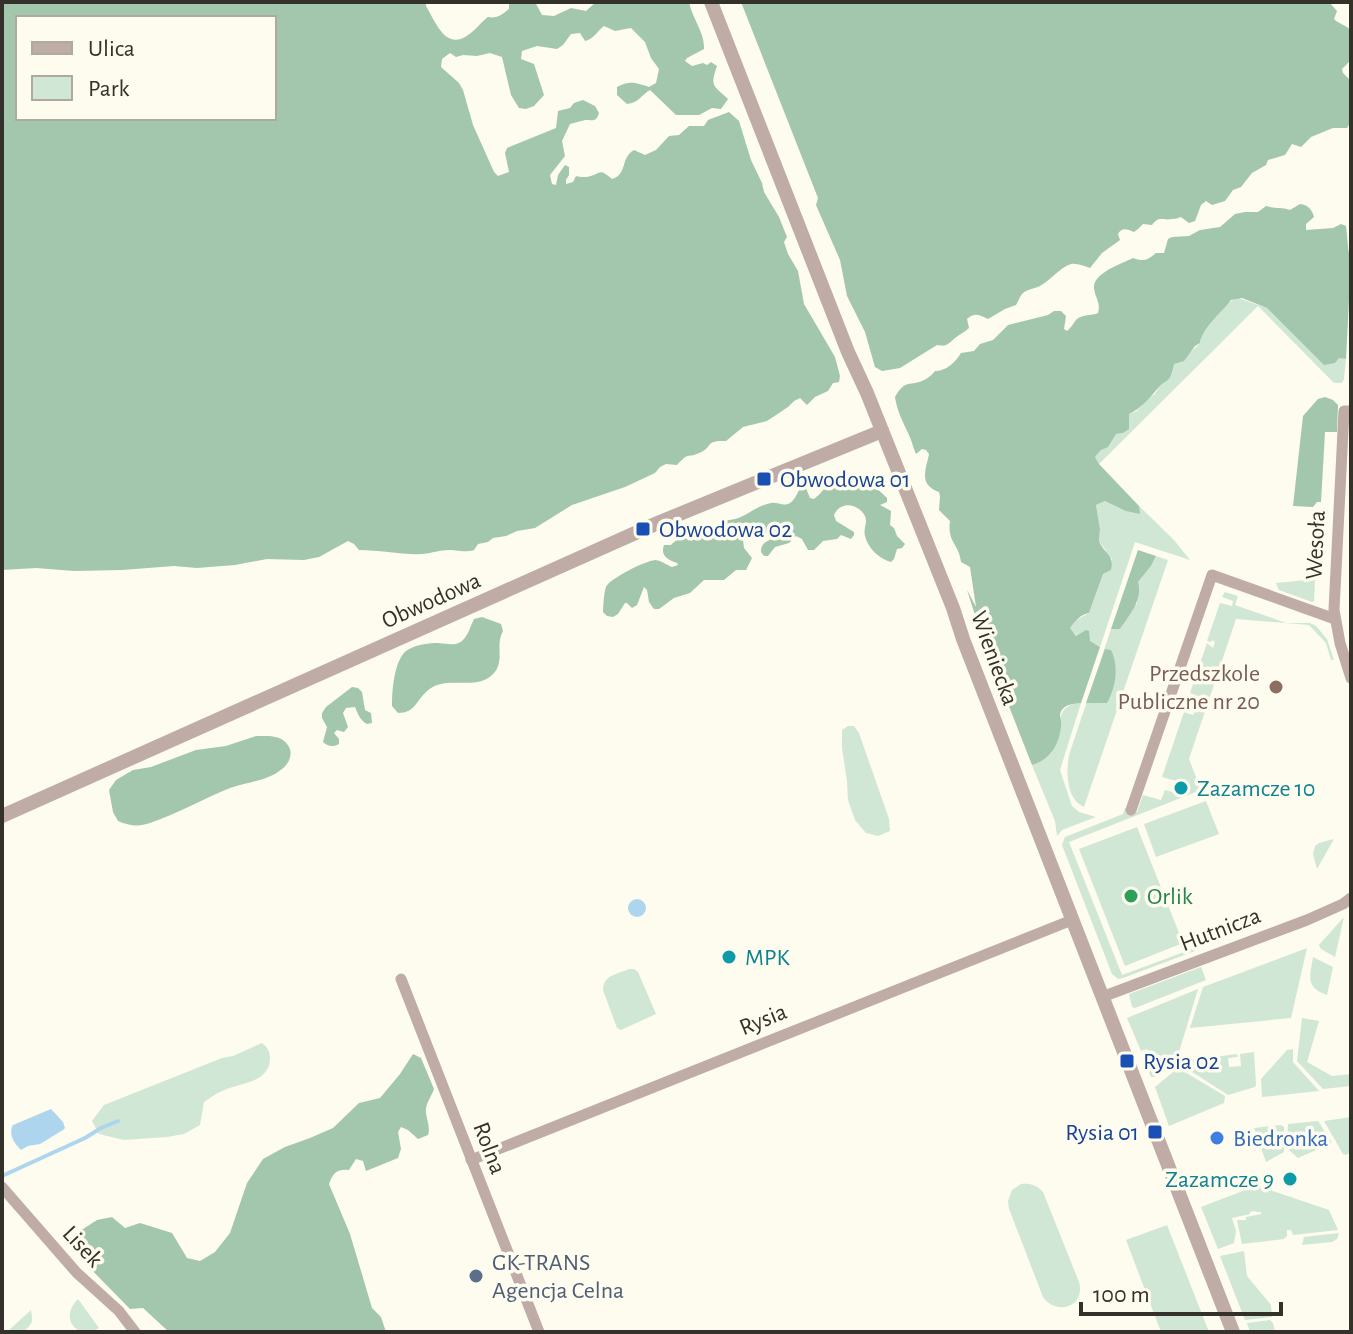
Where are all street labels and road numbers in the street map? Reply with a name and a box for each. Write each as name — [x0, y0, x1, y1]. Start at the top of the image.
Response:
street label: Wesoła — [1302, 510, 1330, 580]
street label: Obwodowa — [378, 568, 485, 633]
street label: Wieniecka — [966, 608, 1022, 709]
street label: Hutnicza — [1177, 904, 1264, 956]
street label: Rysia — [736, 1000, 791, 1040]
street label: Rolna — [468, 1119, 510, 1178]
street label: Lisek — [58, 1221, 107, 1272]

